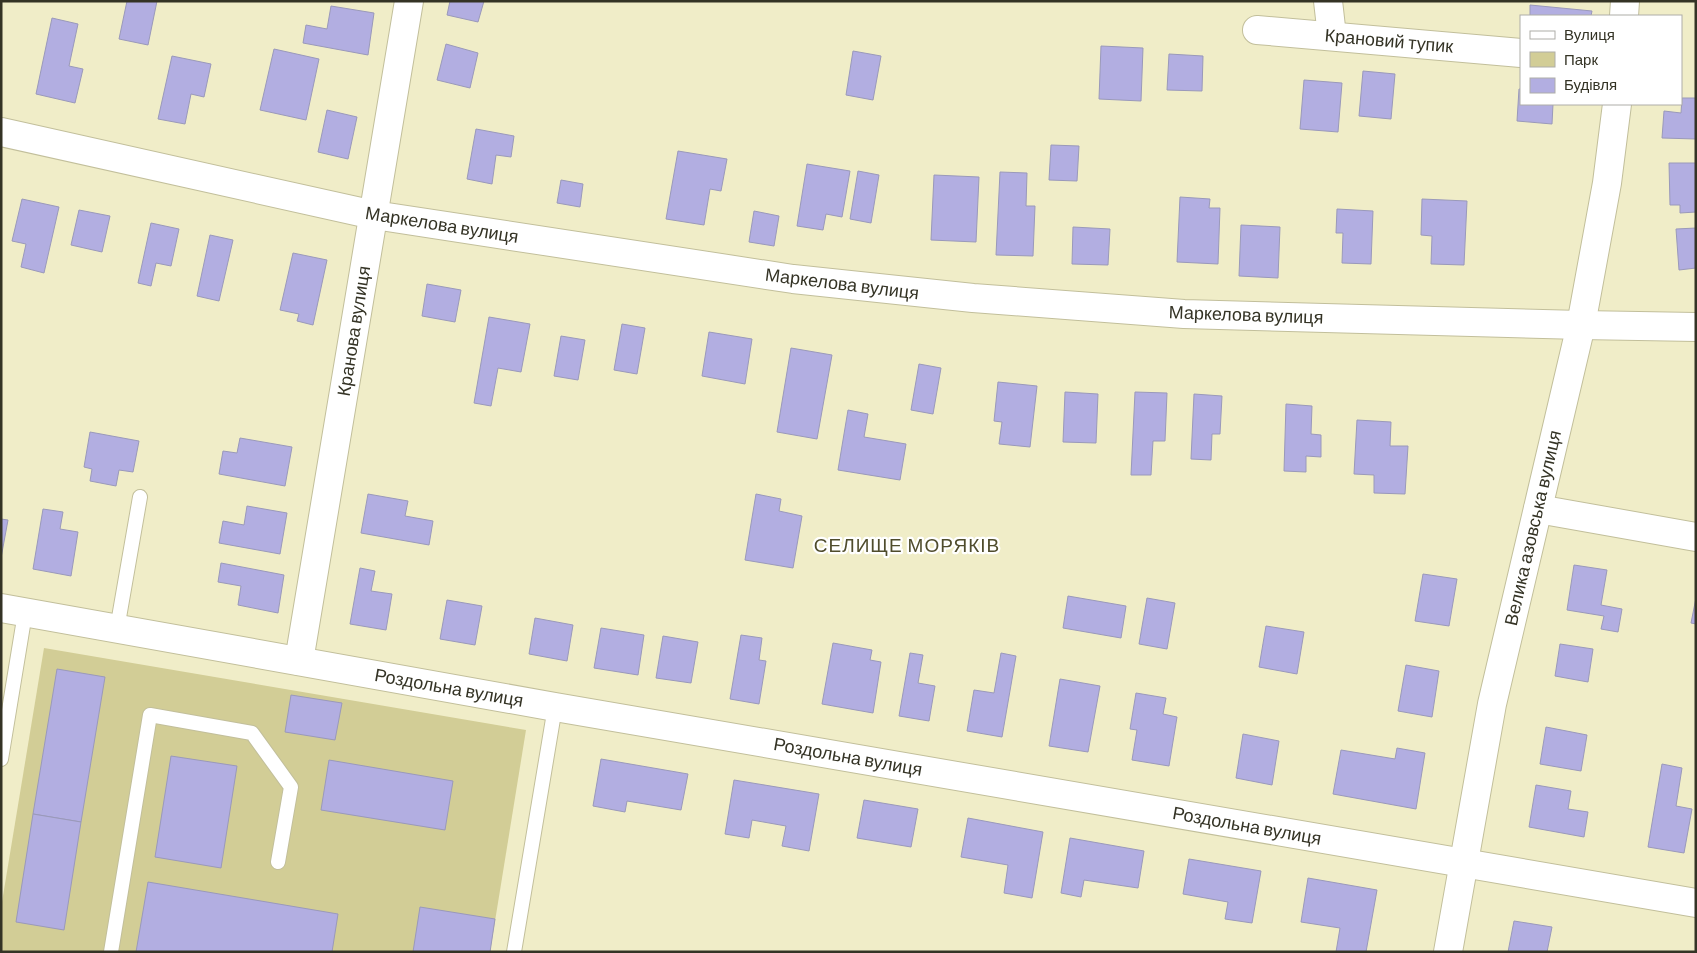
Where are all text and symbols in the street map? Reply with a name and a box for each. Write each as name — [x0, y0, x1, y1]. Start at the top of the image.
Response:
legend — [1520, 15, 1682, 105]
street label: Крановий тупик — [1324, 23, 1454, 57]
text: Вулиця — [1564, 25, 1615, 43]
text: Парк — [1564, 50, 1598, 68]
text: Будівля — [1564, 75, 1617, 93]
street label: Маркелова вулиця — [364, 201, 520, 247]
street label: Маркелова вулиця — [764, 263, 920, 303]
street label: Кранова вулиця — [332, 264, 374, 398]
street label: Маркелова вулиця — [1168, 300, 1324, 328]
street label: Велика азовська вулиця — [1499, 428, 1565, 628]
district label: СЕЛИЩЕ МОРЯКІВ — [814, 533, 1000, 556]
street label: Роздольна вулиця — [373, 663, 525, 711]
street label: Роздольна вулиця — [772, 732, 924, 780]
street label: Роздольна вулиця — [1171, 801, 1323, 849]

